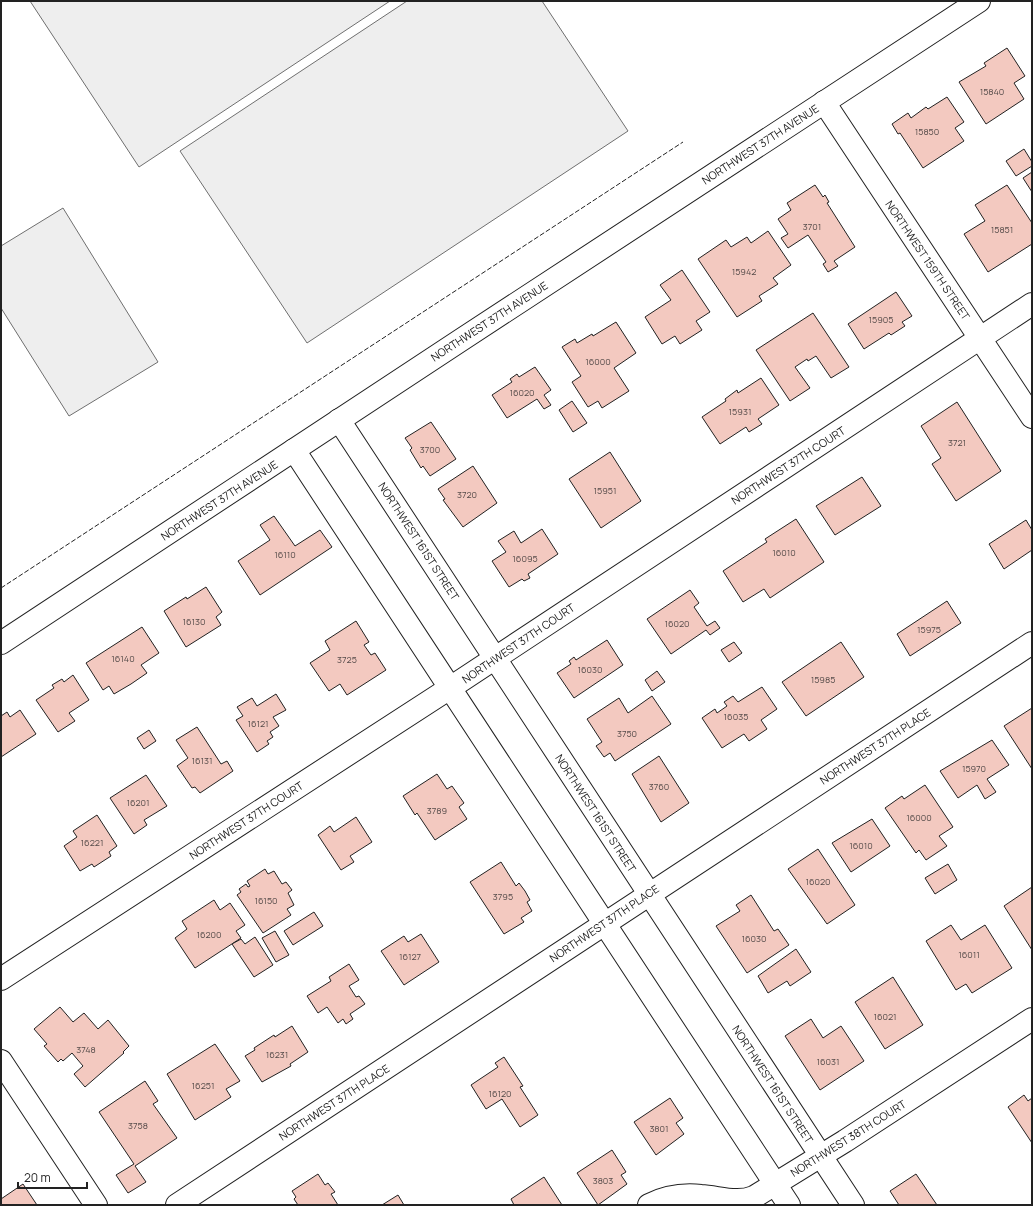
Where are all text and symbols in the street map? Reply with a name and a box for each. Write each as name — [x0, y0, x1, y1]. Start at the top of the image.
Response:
house number: 15840 — [980, 85, 1004, 98]
street label: NORTHWEST 37TH AVENUE — [699, 101, 821, 187]
house number: 15850 — [915, 125, 939, 138]
street label: NORTHWEST 159TH STREET — [882, 197, 974, 323]
house number: 3701 — [803, 220, 821, 233]
house number: 15851 — [991, 223, 1013, 236]
house number: 15942 — [732, 265, 756, 278]
street label: NORTHWEST 37TH AVENUE — [428, 278, 550, 364]
house number: 15905 — [869, 313, 893, 326]
house number: 16000 — [585, 355, 611, 368]
house number: 16020 — [509, 386, 535, 399]
house number: 15931 — [729, 405, 751, 418]
street label: NORTHWEST 37TH COURT — [728, 422, 848, 507]
house number: 3721 — [948, 436, 966, 449]
house number: 3700 — [420, 443, 440, 456]
street label: NORTHWEST 37TH AVENUE — [158, 457, 280, 543]
street label: NORTHWEST 161ST STREET — [375, 479, 463, 603]
house number: 15951 — [594, 484, 617, 497]
house number: 3720 — [457, 488, 477, 501]
house number: 16010 — [772, 546, 796, 559]
house number: 16110 — [274, 548, 296, 561]
house number: 16095 — [512, 552, 538, 565]
street label: NORTHWEST 37TH COURT — [459, 599, 578, 686]
house number: 16130 — [183, 615, 205, 628]
house number: 16020 — [664, 617, 690, 630]
house number: 15975 — [917, 623, 941, 636]
house number: 16140 — [111, 652, 135, 665]
house number: 3725 — [337, 653, 357, 666]
house number: 16030 — [577, 663, 603, 676]
house number: 15985 — [811, 673, 835, 686]
street label: NORTHWEST 37TH PLACE — [817, 705, 933, 787]
house number: 16035 — [724, 710, 748, 723]
house number: 16121 — [247, 717, 269, 730]
house number: 3750 — [617, 727, 637, 740]
street label: NORTHWEST 161ST STREET — [552, 751, 640, 875]
house number: 16131 — [192, 754, 212, 767]
house number: 15970 — [962, 762, 986, 775]
street label: NORTHWEST 37TH COURT — [186, 777, 306, 862]
house number: 3760 — [649, 780, 669, 793]
house number: 16201 — [126, 796, 150, 809]
house number: 3789 — [427, 804, 447, 817]
house number: 16000 — [906, 811, 932, 824]
house number: 16221 — [81, 836, 103, 849]
house number: 16010 — [849, 839, 873, 852]
house number: 16020 — [805, 875, 831, 888]
street label: NORTHWEST 37TH PLACE — [546, 881, 662, 965]
house number: 3795 — [493, 890, 513, 903]
house number: 16150 — [254, 894, 278, 907]
house number: 16200 — [196, 928, 222, 941]
house number: 16030 — [741, 932, 767, 945]
house number: 16011 — [958, 948, 980, 961]
house number: 16127 — [399, 950, 422, 963]
house number: 16021 — [873, 1010, 897, 1023]
street label: NORTHWEST 161ST STREET — [729, 1022, 817, 1146]
house number: 3748 — [76, 1043, 96, 1056]
house number: 16231 — [266, 1048, 288, 1061]
house number: 16031 — [816, 1055, 840, 1068]
street label: NORTHWEST 37TH PLACE — [276, 1061, 392, 1143]
house number: 16251 — [192, 1079, 214, 1092]
house number: 16120 — [488, 1087, 512, 1100]
street label: NORTHWEST 38TH COURT — [787, 1096, 909, 1180]
house number: 3758 — [128, 1119, 148, 1132]
house number: 3801 — [649, 1122, 669, 1135]
scale bar — [18, 1164, 87, 1190]
text: 20 m — [24, 1169, 51, 1186]
house number: 3803 — [593, 1174, 613, 1187]

